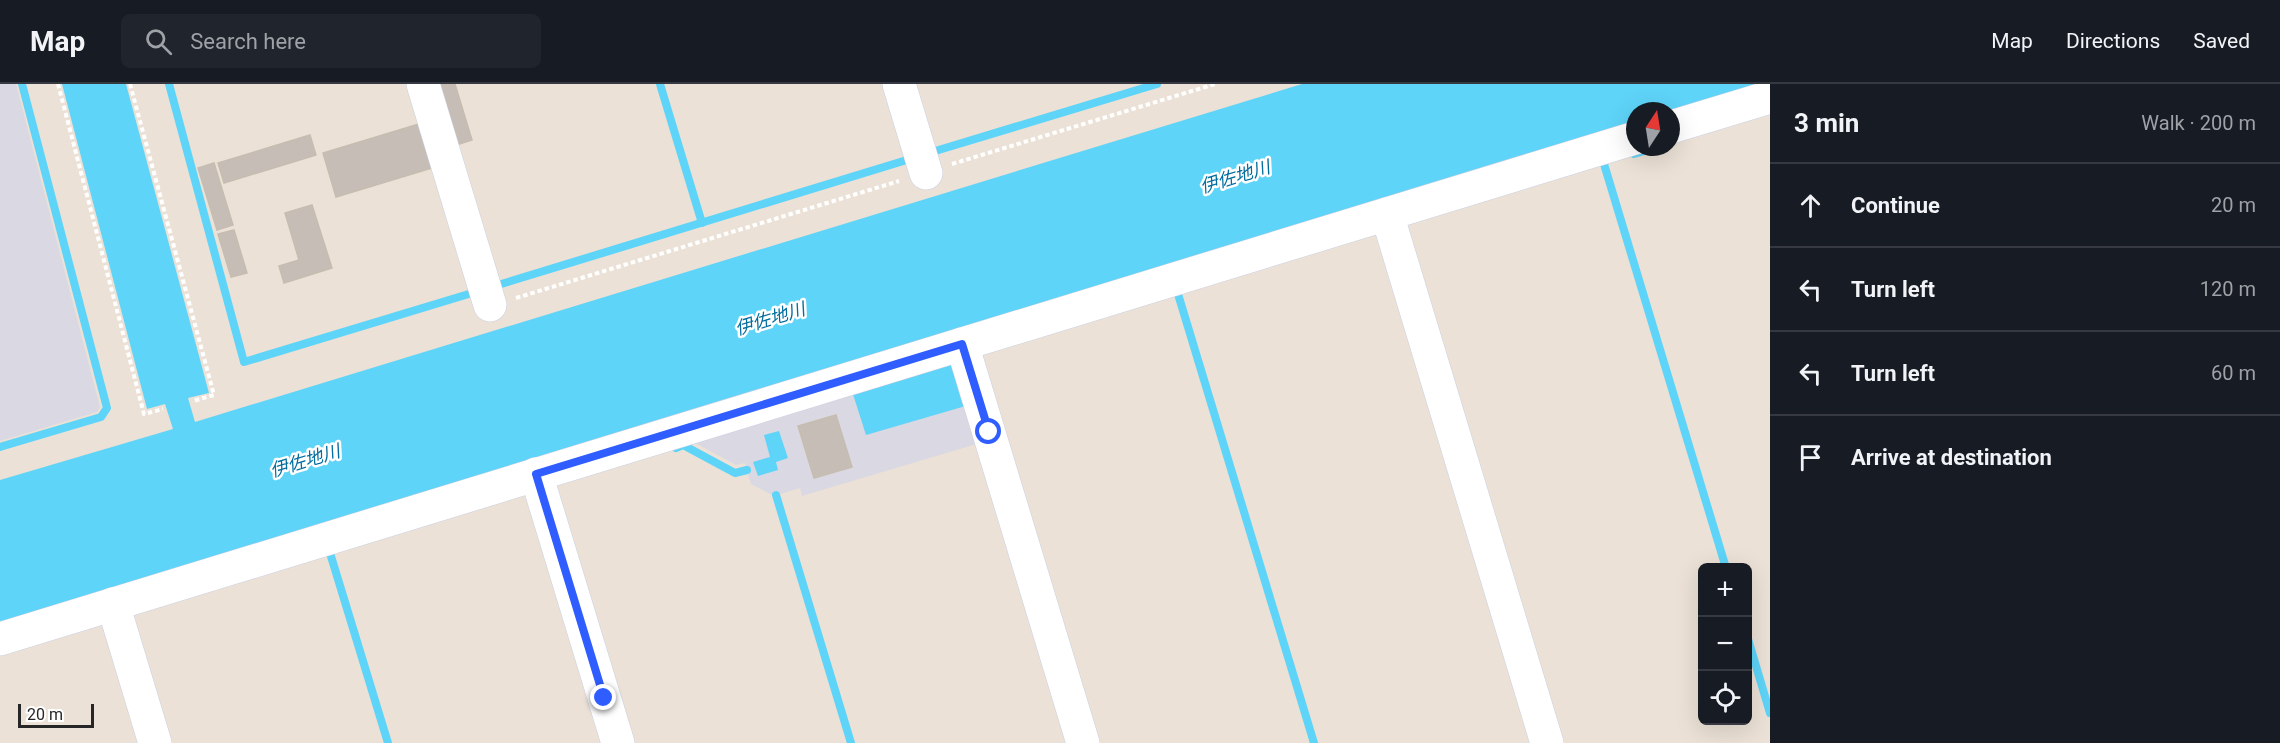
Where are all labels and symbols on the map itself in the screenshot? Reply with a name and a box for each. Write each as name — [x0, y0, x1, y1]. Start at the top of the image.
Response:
north arrow — [1626, 102, 1680, 156]
water label: 伊佐地川 — [1197, 155, 1274, 197]
water label: 伊佐地川 — [732, 297, 809, 339]
route start — [975, 418, 1001, 444]
water label: 伊佐地川 — [267, 439, 344, 481]
route end — [590, 684, 616, 710]
scale bar — [18, 701, 94, 728]

